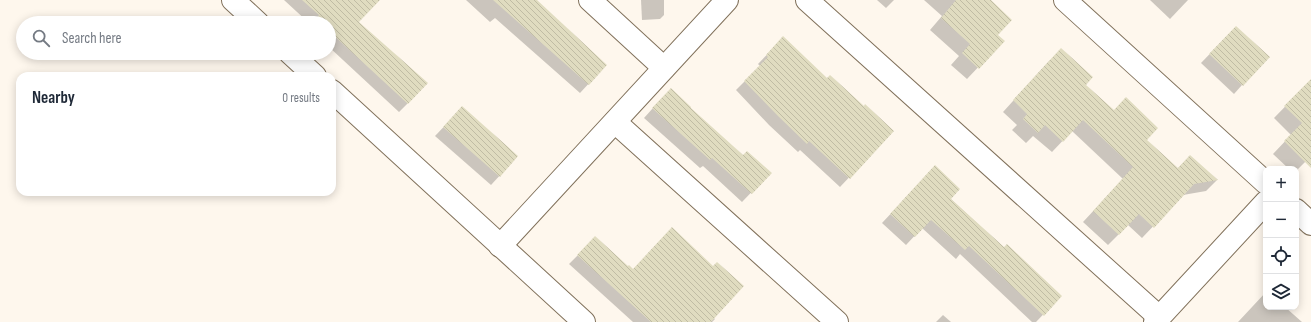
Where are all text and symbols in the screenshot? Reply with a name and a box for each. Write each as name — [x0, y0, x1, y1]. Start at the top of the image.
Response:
search box — [16, 16, 336, 60]
icon: search — [30, 27, 52, 49]
text: Search here — [62, 29, 122, 48]
text: Nearby — [32, 88, 75, 108]
text: 0 results — [282, 90, 320, 106]
map controls — [1263, 166, 1299, 310]
button: + — [1263, 166, 1299, 202]
button: − — [1263, 202, 1299, 238]
button: locate — [1263, 238, 1299, 274]
button: layers — [1263, 274, 1299, 310]

